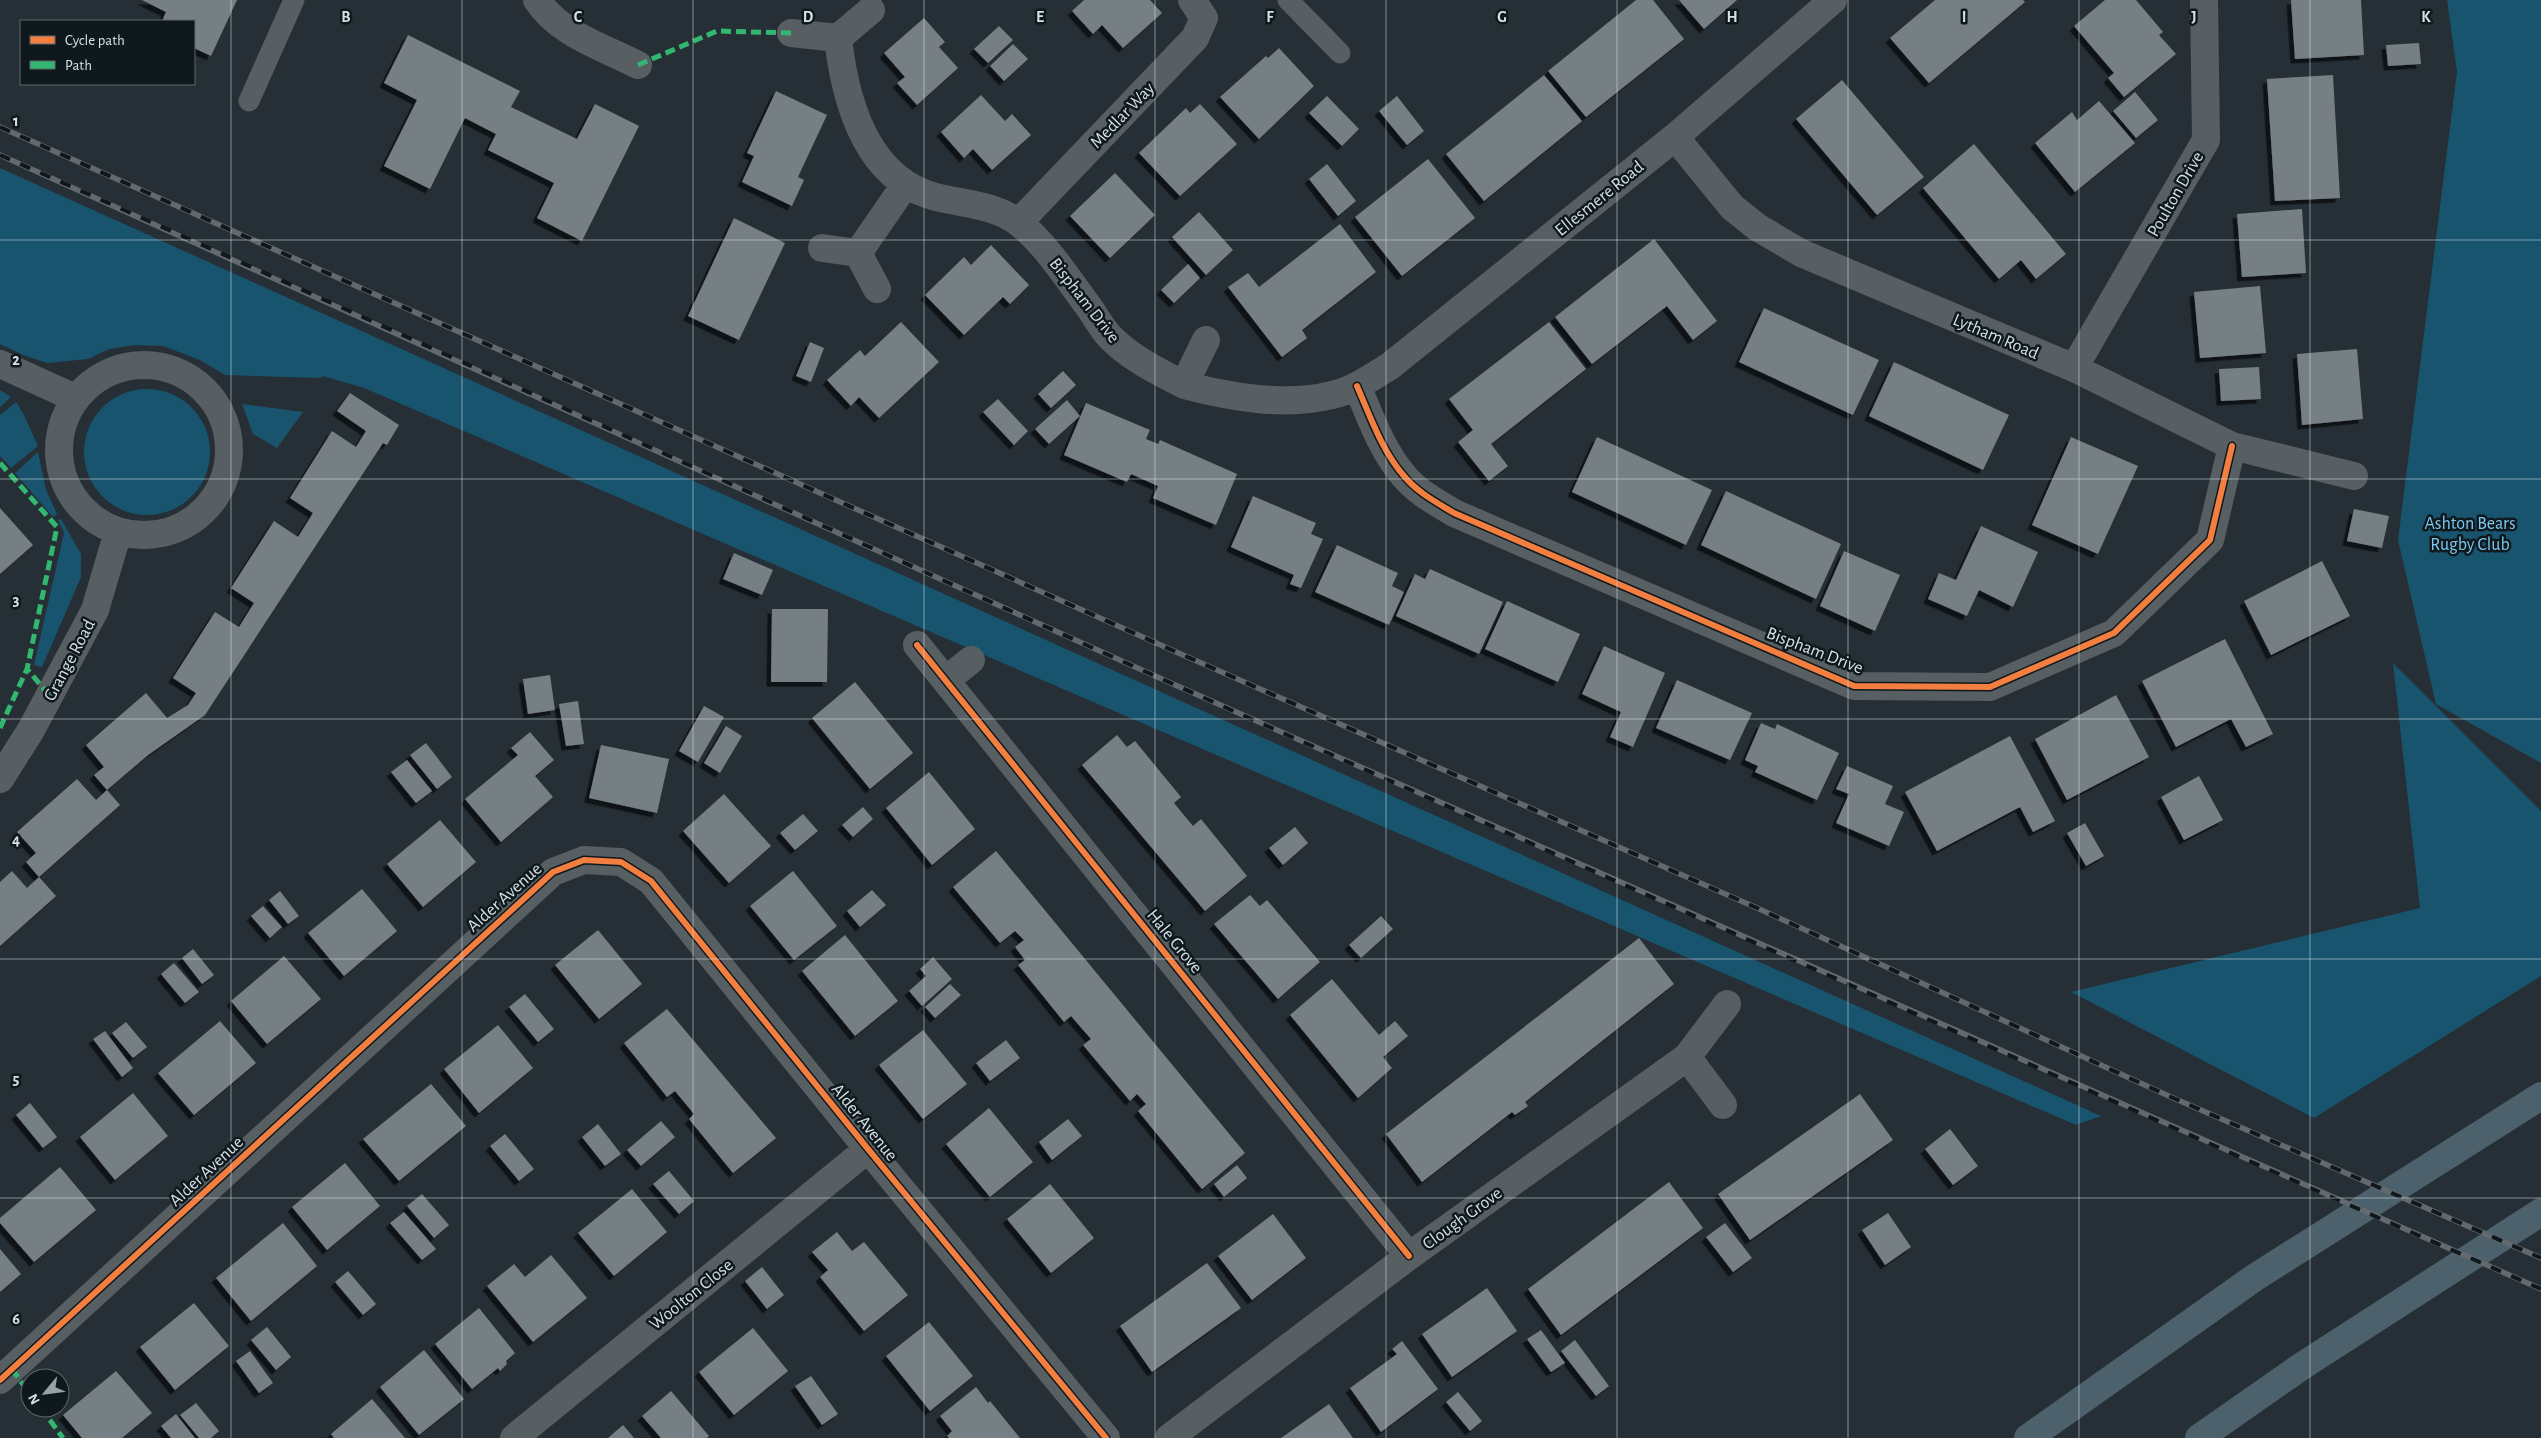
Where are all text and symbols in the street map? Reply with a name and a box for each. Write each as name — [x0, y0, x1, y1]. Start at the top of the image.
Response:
text: B — [341, 9, 351, 25]
text: C — [574, 9, 583, 25]
text: D — [803, 9, 814, 25]
text: E — [1036, 9, 1044, 25]
text: F — [1266, 9, 1274, 25]
text: G — [1497, 9, 1507, 25]
text: H — [1726, 9, 1738, 25]
text: I — [1962, 9, 1966, 25]
text: J — [2191, 9, 2197, 25]
text: K — [2421, 9, 2431, 25]
legend — [20, 20, 195, 85]
text: Cycle path — [65, 33, 125, 48]
text: Path — [65, 58, 92, 73]
street label: Medlar Way — [1087, 79, 1158, 152]
text: 1 — [13, 113, 19, 129]
street label: Poulton Drive — [2144, 149, 2207, 240]
street label: Ellesmere Road — [1552, 158, 1647, 240]
street label: Bispham Drive — [1046, 255, 1123, 346]
street label: Lytham Road — [1950, 311, 2041, 363]
text: 2 — [12, 352, 20, 368]
park label: Ashton Bears Rugby Club — [2424, 515, 2516, 554]
text: 3 — [13, 592, 20, 608]
street label: Grange Road — [41, 617, 99, 704]
street label: Bispham Drive — [1764, 624, 1866, 678]
text: 4 — [12, 832, 20, 848]
street label: Alder Avenue — [464, 860, 546, 936]
street label: Hale Grove — [1143, 906, 1205, 977]
text: 5 — [13, 1071, 20, 1087]
street label: Alder Avenue — [828, 1081, 901, 1165]
street label: Alder Avenue — [166, 1133, 247, 1210]
street label: Clough Grove — [1420, 1184, 1506, 1254]
street label: Woolton Close — [647, 1256, 737, 1334]
text: 6 — [12, 1311, 20, 1327]
north arrow — [20, 1368, 70, 1418]
text: N — [26, 1391, 43, 1406]

